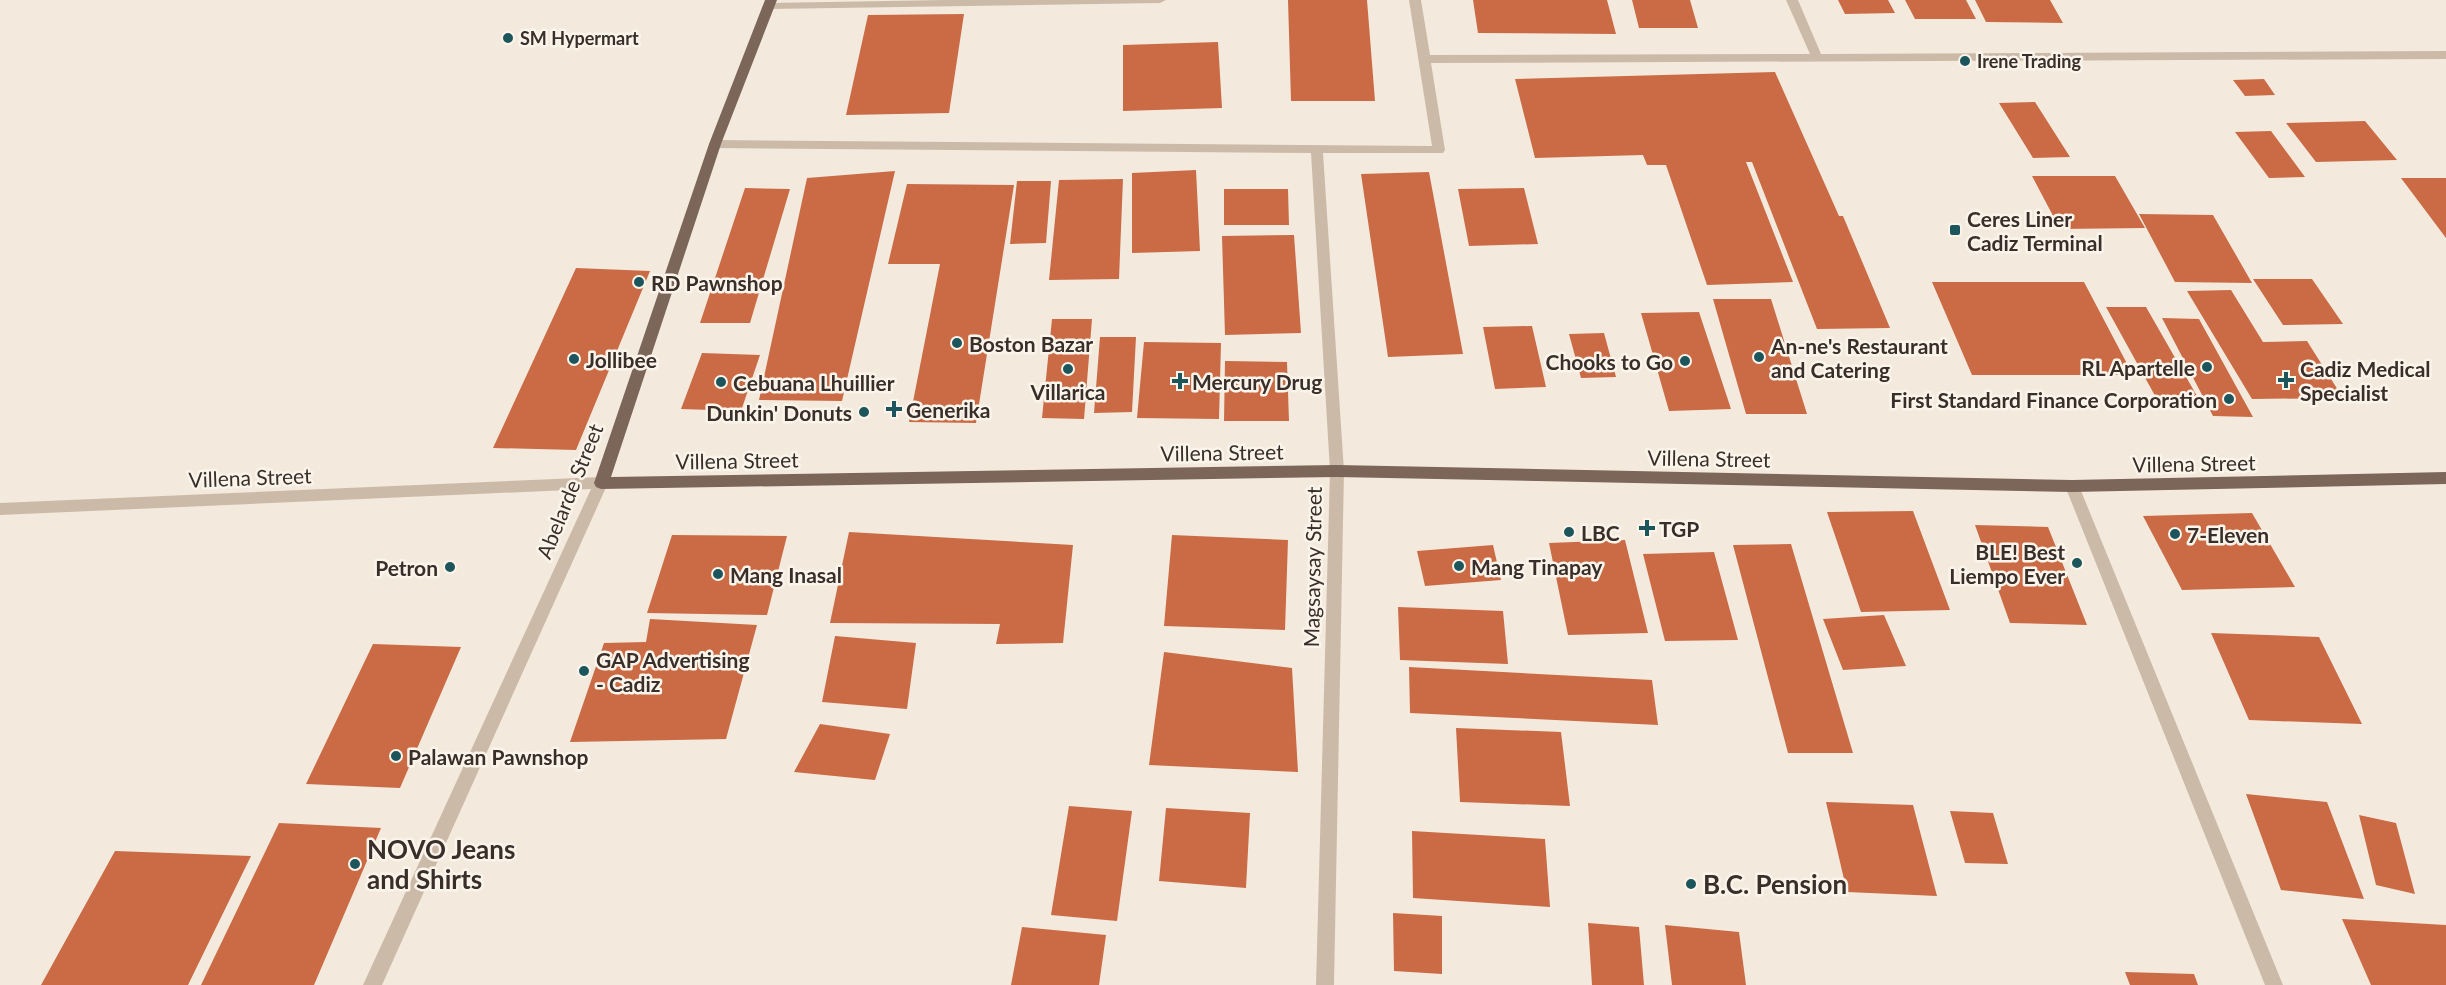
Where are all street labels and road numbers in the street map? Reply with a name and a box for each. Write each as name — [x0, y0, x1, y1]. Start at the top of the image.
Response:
street label: Abelarde Street — [531, 420, 608, 562]
street label: Villena Street — [1160, 438, 1284, 466]
street label: Villena Street — [1647, 444, 1771, 472]
street label: Villena Street — [675, 446, 799, 474]
street label: Villena Street — [2132, 449, 2256, 477]
street label: Villena Street — [188, 462, 312, 492]
street label: Magsaysay Street — [1298, 486, 1326, 648]

